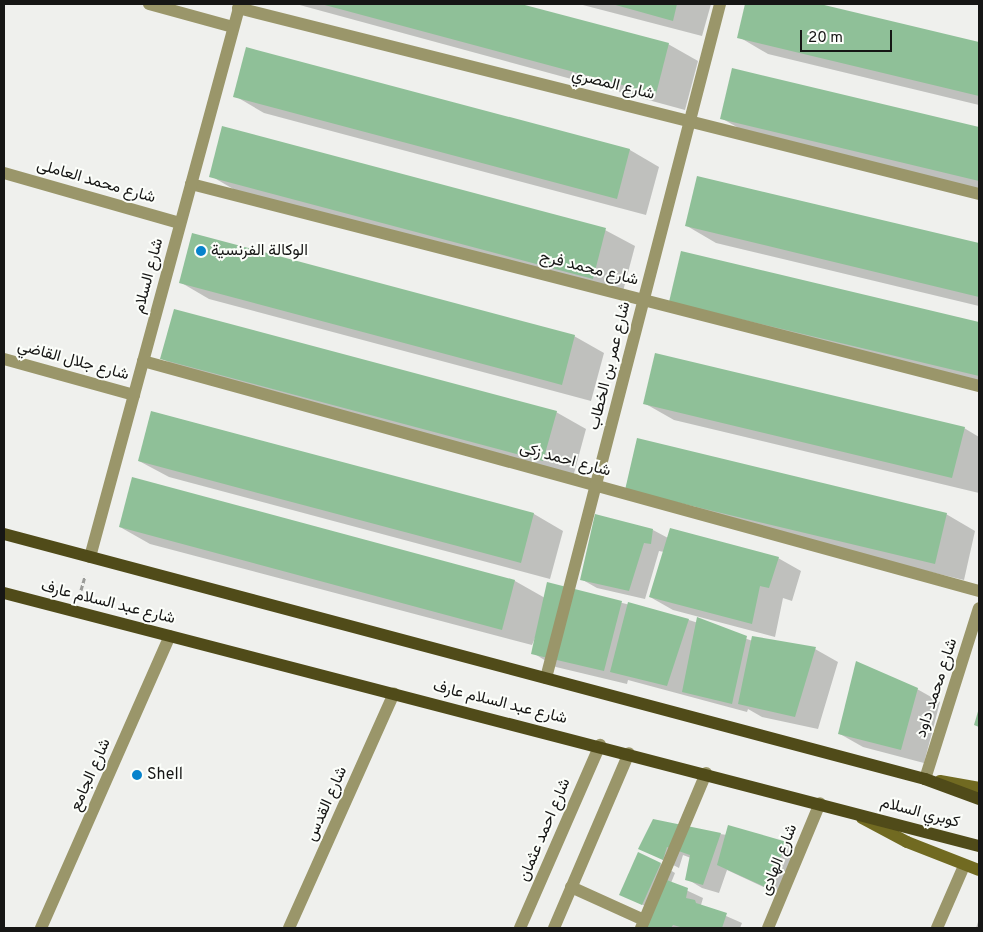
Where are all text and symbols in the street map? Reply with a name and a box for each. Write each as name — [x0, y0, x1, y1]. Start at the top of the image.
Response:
scale bar — [803, 20, 896, 52]
text: 20 m — [808, 29, 843, 48]
street label: شارع المصري — [570, 65, 656, 105]
street label: شارع محمد العاملى — [34, 156, 158, 208]
street label: شارع السلام — [130, 236, 168, 316]
place label: الوكالة الفرنسية — [211, 241, 308, 261]
marker: الوكالة الفرنسية — [195, 245, 207, 257]
street label: شارع محمد فرج — [538, 247, 640, 291]
street label: شارع عمر بن الخطاب — [585, 300, 635, 432]
street label: شارع جلال القاضي — [15, 337, 131, 385]
street label: شارع احمد زكى — [517, 439, 613, 481]
street label: شارع عبد السلام عارف — [39, 577, 177, 629]
street label: شارع محمد داود — [912, 636, 962, 740]
street label: شارع عبد السلام عارف — [431, 677, 569, 729]
street label: شارع الجامع — [66, 736, 116, 814]
street label: شارع القدس — [302, 764, 352, 844]
place label: Shell — [147, 765, 183, 785]
marker: Shell — [131, 769, 143, 781]
street label: شارع احمد عثمان — [515, 776, 575, 884]
street label: كوبري السلام — [878, 793, 962, 833]
street label: شارع الهادى — [756, 821, 802, 899]

